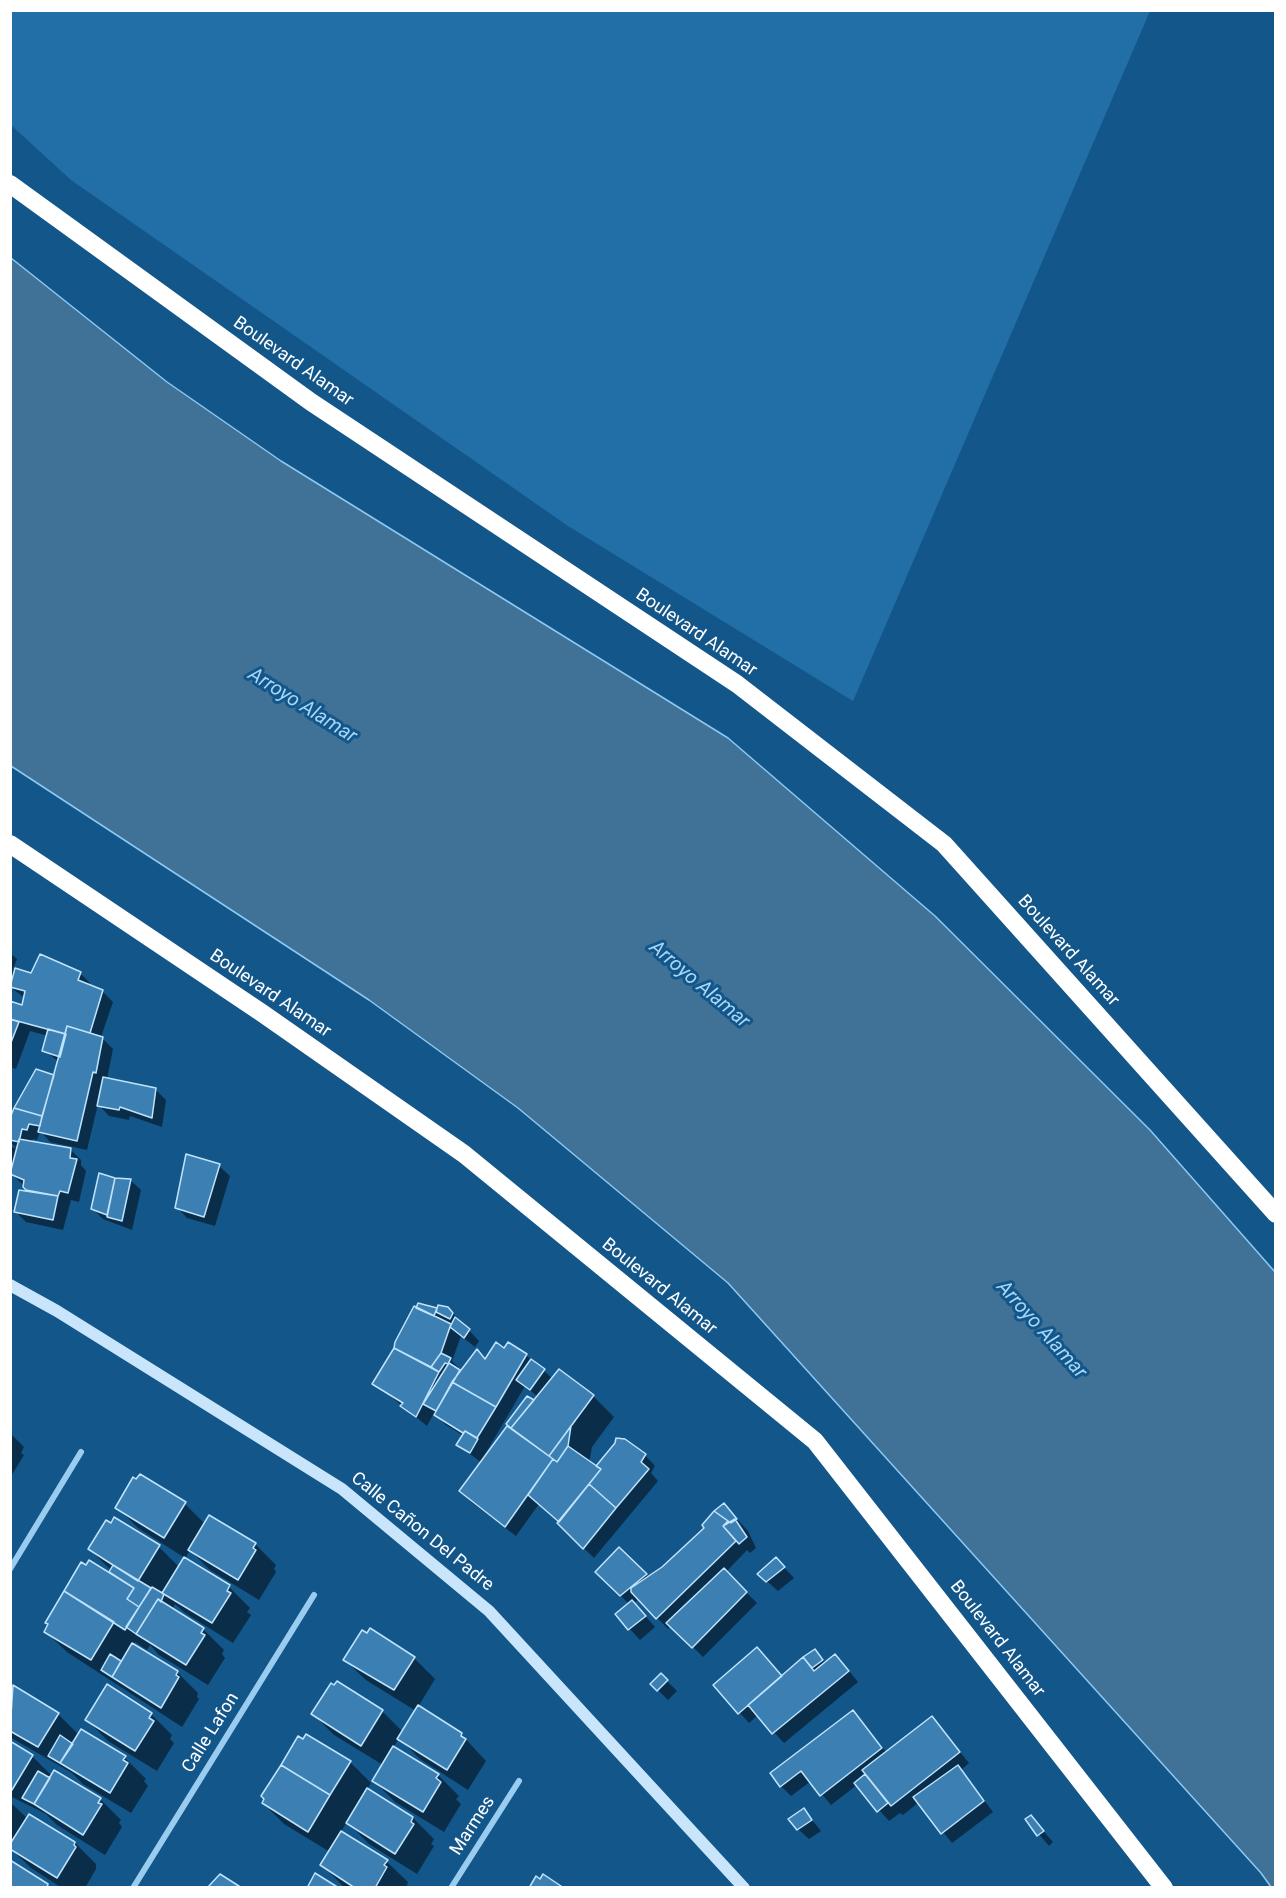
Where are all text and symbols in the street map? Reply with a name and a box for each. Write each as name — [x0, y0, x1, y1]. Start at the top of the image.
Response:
street label: Boulevard Alamar — [229, 313, 357, 411]
street label: Boulevard Alamar — [631, 584, 761, 682]
water label: Arroyo Alamar — [243, 663, 361, 749]
street label: Boulevard Alamar — [1013, 891, 1123, 1011]
water label: Arroyo Alamar — [644, 936, 754, 1034]
street label: Boulevard Alamar — [205, 945, 335, 1043]
street label: Boulevard Alamar — [597, 1234, 721, 1340]
water label: Arroyo Alamar — [991, 1276, 1091, 1384]
street label: Calle Cañon Del Padre — [346, 1468, 498, 1596]
street label: Boulevard Alamar — [945, 1577, 1049, 1701]
street label: Calle Lafon — [178, 1689, 244, 1777]
street label: Marmes — [446, 1792, 500, 1860]

